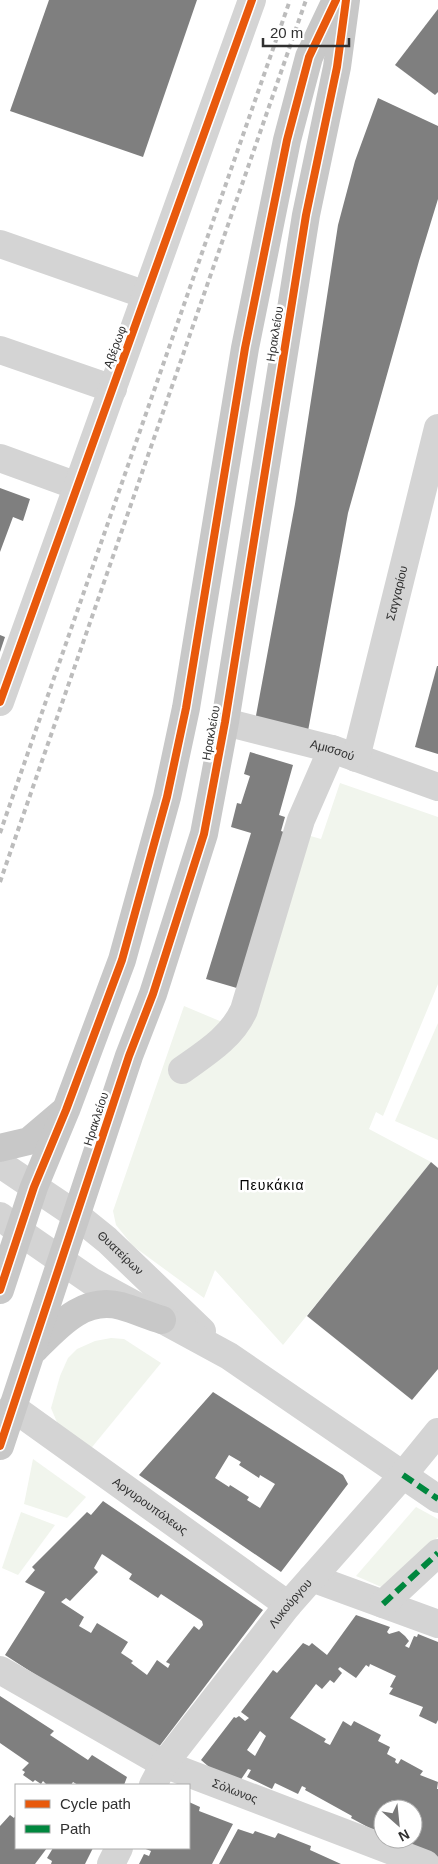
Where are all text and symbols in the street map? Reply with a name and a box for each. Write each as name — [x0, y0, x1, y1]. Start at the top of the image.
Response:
scale bar — [263, 15, 349, 47]
text: 20 m — [270, 24, 303, 41]
street label: Ηρακλείου — [264, 305, 286, 363]
street label: Αβέρωφ — [101, 324, 129, 370]
street label: Σαγγαρίου — [383, 564, 411, 622]
street label: Ηρακλείου — [199, 704, 223, 762]
street label: Αμισσού — [309, 737, 356, 764]
street label: Ηρακλείου — [81, 1090, 111, 1148]
district label: Πευκάκια — [239, 1177, 305, 1193]
street label: Θυατείρων — [95, 1228, 146, 1278]
street label: Αργυρουπόλεως — [110, 1475, 190, 1538]
street label: Λυκούργου — [266, 1576, 315, 1631]
street label: Σόλωνος — [210, 1776, 260, 1806]
legend — [15, 1784, 190, 1849]
text: Cycle path — [60, 1795, 131, 1812]
north arrow — [373, 1799, 423, 1849]
text: Path — [60, 1820, 91, 1837]
text: N — [396, 1826, 412, 1845]

